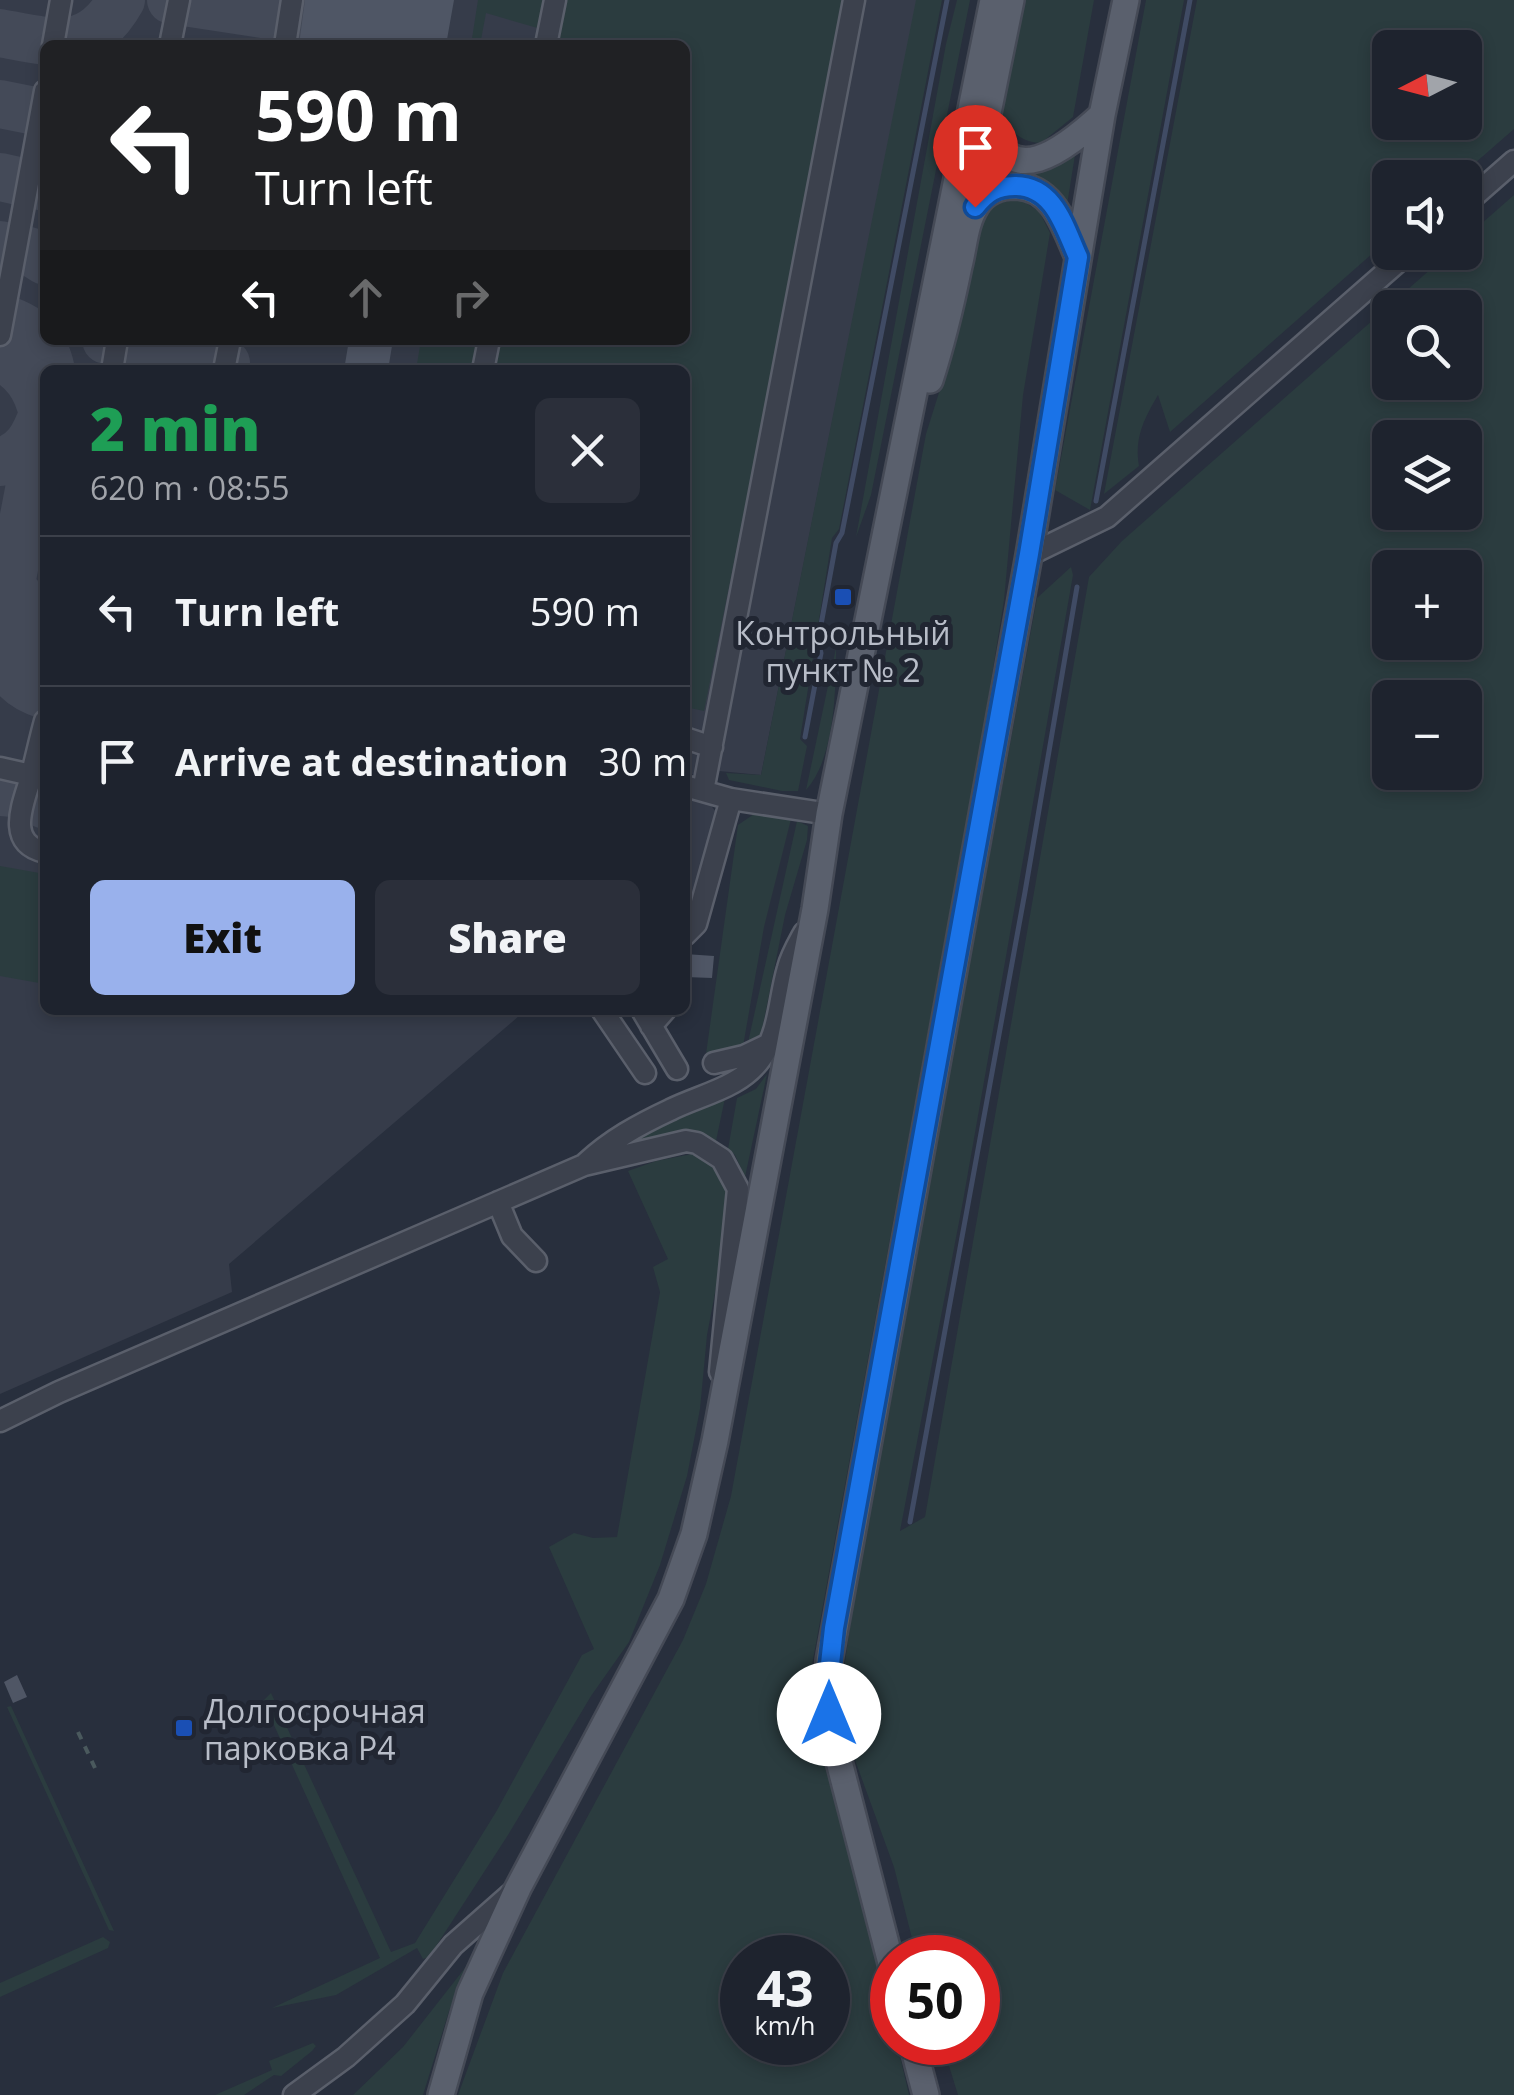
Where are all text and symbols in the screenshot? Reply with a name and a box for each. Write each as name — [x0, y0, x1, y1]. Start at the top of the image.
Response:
north arrow — [1372, 30, 1482, 140]
map controls — [1372, 30, 1482, 790]
text: 590 m — [255, 66, 462, 162]
icon: left — [90, 80, 220, 210]
pin — [933, 105, 1018, 208]
icon: arrive — [948, 120, 1003, 175]
text: Turn left — [255, 157, 433, 218]
button: sound — [1372, 160, 1482, 270]
icon: left — [233, 270, 288, 325]
icon: ahead — [338, 270, 393, 325]
icon: right — [443, 270, 498, 325]
button: search — [1372, 290, 1482, 400]
text: 2 min — [90, 387, 260, 469]
button: close — [535, 398, 640, 503]
button: layers — [1372, 420, 1482, 530]
text: 620 m · 08:55 — [90, 466, 289, 509]
button: + — [1372, 550, 1482, 660]
icon: left — [90, 584, 145, 639]
text: Turn left — [175, 585, 339, 637]
text: 590 m — [530, 585, 640, 637]
marker: Контрольный пункт № 2 — [832, 586, 854, 608]
place label: Контрольный пункт № 2 — [735, 611, 951, 691]
button: − — [1372, 680, 1482, 790]
icon: arrive — [90, 734, 145, 789]
text: Arrive at destination — [175, 735, 569, 787]
text: 30 m — [599, 735, 687, 787]
button: Exit — [90, 880, 355, 995]
button: Share — [375, 880, 640, 995]
position arrow — [777, 1662, 881, 1766]
place label: Долгосрочная парковка P4 — [204, 1689, 426, 1769]
marker: Долгосрочная парковка P4 — [173, 1717, 195, 1739]
speed limit sign: 50 — [870, 1935, 1000, 2065]
text: 43 — [756, 1954, 814, 2022]
text: km/h — [755, 2008, 815, 2042]

